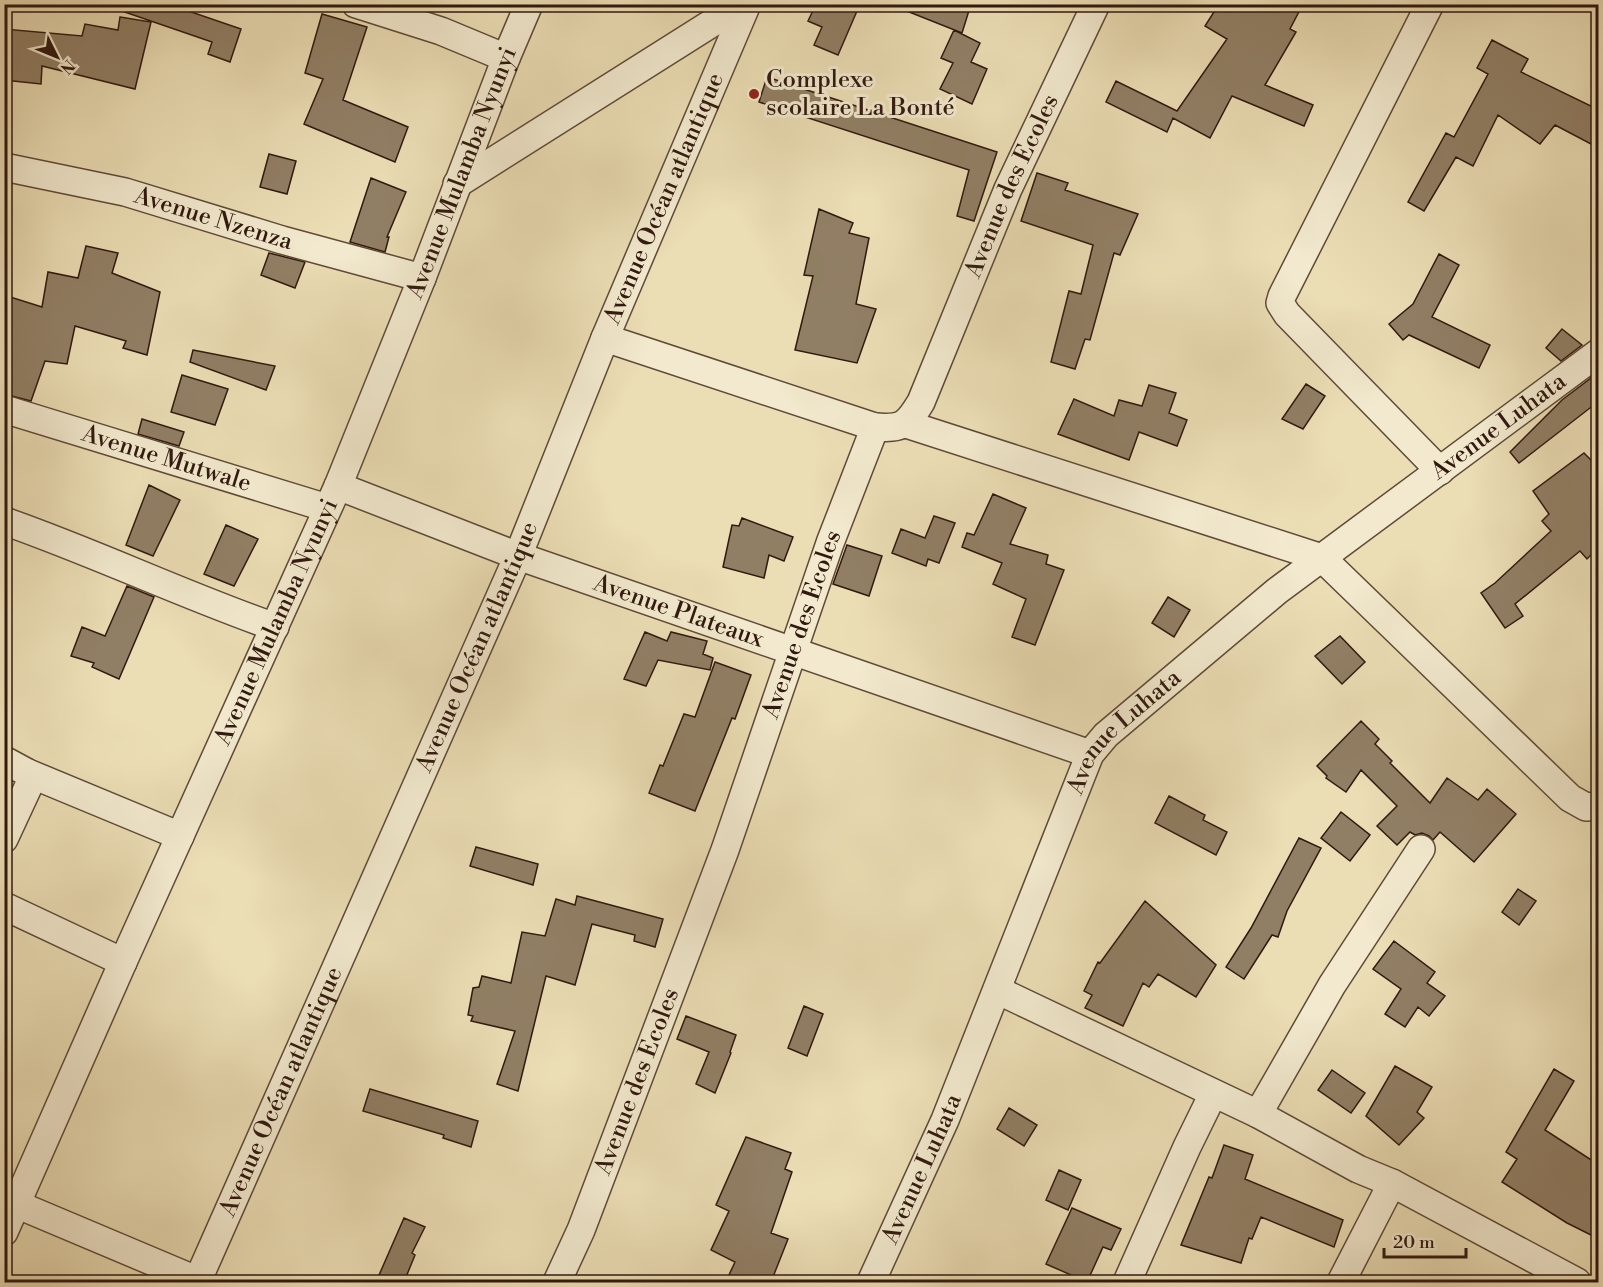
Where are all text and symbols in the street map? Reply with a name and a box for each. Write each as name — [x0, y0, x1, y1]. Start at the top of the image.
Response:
north arrow — [27, 27, 87, 87]
street label: Avenue Mulamba Nyunyi — [400, 43, 524, 304]
text: N — [55, 55, 79, 78]
place label: Complexe scolaire La Bonté — [766, 65, 955, 123]
street label: Avenue Océan atlantique — [597, 68, 731, 330]
marker: Complexe scolaire La Bonté — [747, 87, 761, 101]
street label: Avenue des Ecoles — [958, 90, 1066, 283]
street label: Avenue Nzenza — [130, 180, 296, 257]
street label: Avenue Luhata — [1424, 366, 1573, 487]
street label: Avenue Mutwale — [77, 418, 255, 499]
street label: Avenue Mulamba Nyunyi — [207, 494, 345, 751]
street label: Avenue Océan atlantique — [409, 518, 545, 778]
street label: Avenue des Ecoles — [756, 526, 849, 724]
street label: Avenue Plateaux — [588, 568, 768, 655]
street label: Avenue Luhata — [1060, 662, 1188, 800]
street label: Avenue Océan atlantique — [212, 962, 349, 1222]
street label: Avenue des Ecoles — [588, 984, 686, 1180]
street label: Avenue Luhata — [875, 1089, 969, 1250]
scale bar — [1384, 1221, 1466, 1259]
text: 20 m — [1393, 1231, 1435, 1254]

